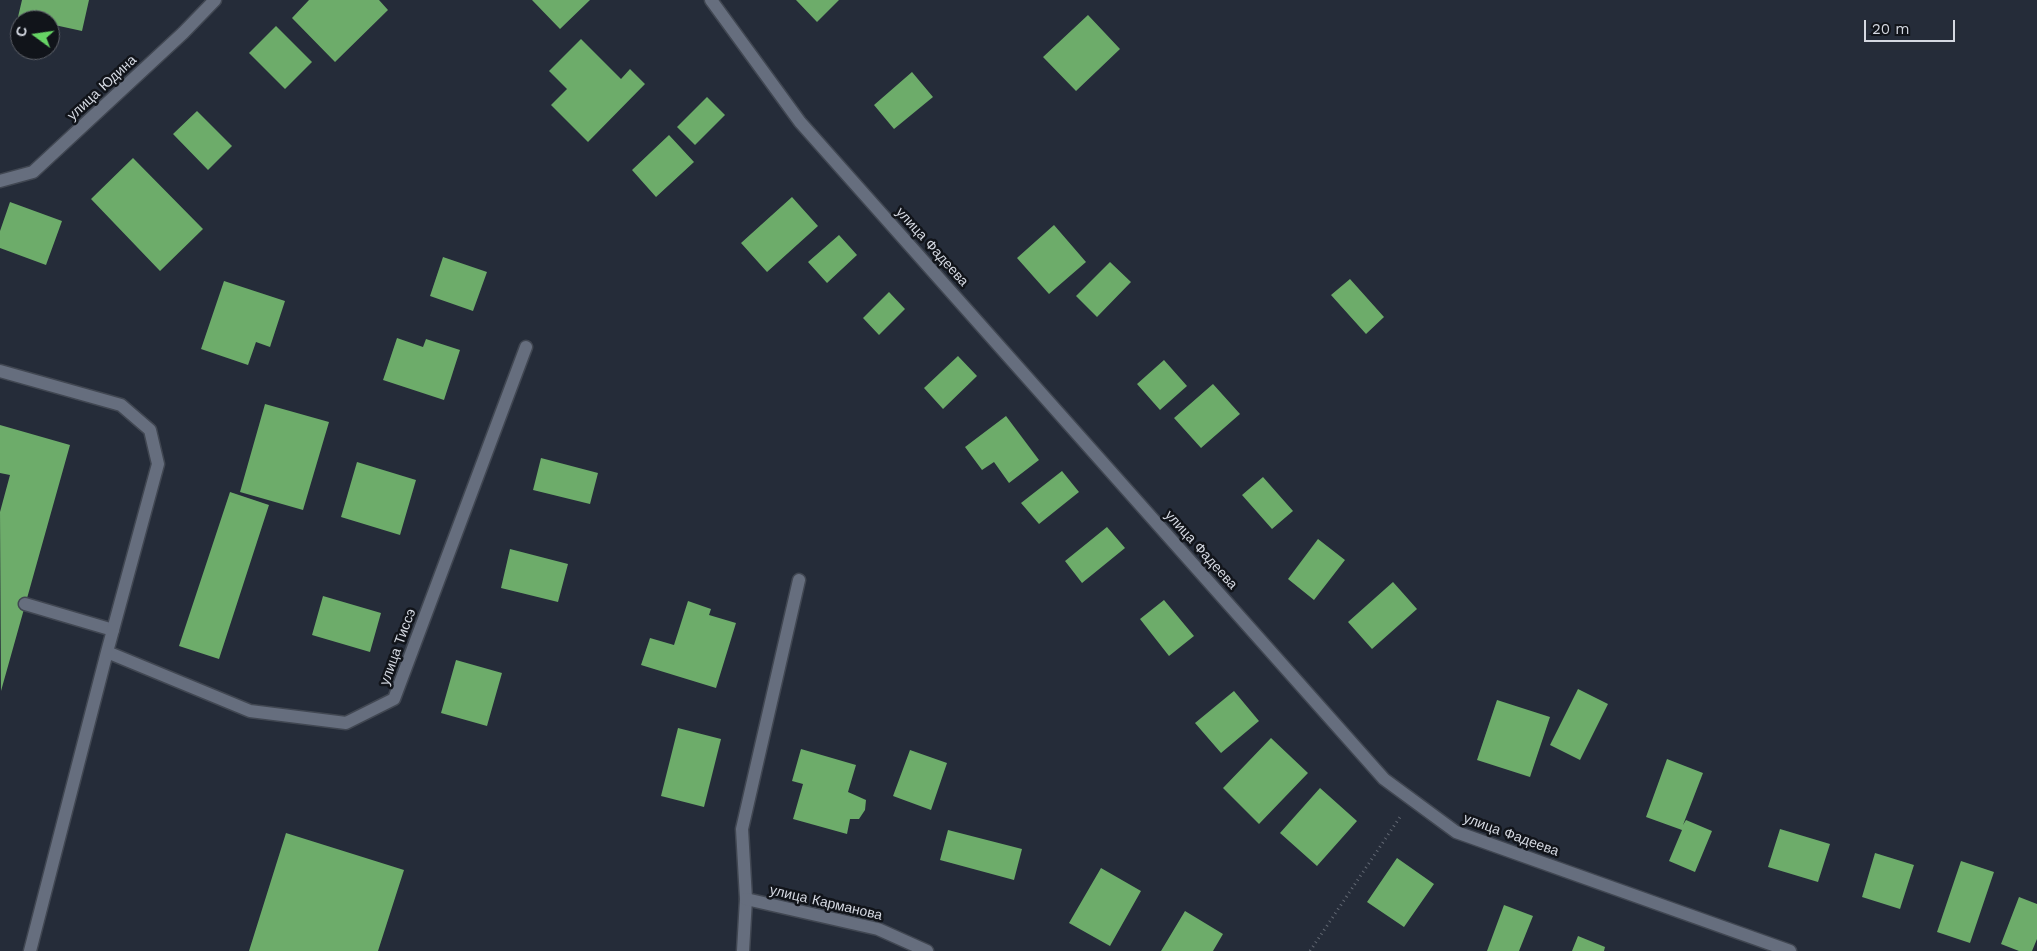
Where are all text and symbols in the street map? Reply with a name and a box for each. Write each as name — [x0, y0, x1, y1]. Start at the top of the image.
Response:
north arrow — [10, 10, 60, 60]
scale bar — [1867, 10, 1958, 42]
text: 20 m — [1872, 20, 1910, 38]
text: С — [12, 25, 30, 38]
street label: улица Юдина — [64, 52, 140, 124]
street label: улица Фадеева — [892, 204, 972, 290]
street label: улица Фадеева — [1161, 507, 1241, 593]
street label: улица Тиссэ — [376, 606, 420, 688]
street label: улица Фадеева — [1461, 810, 1561, 860]
street label: улица Карманова — [768, 882, 884, 924]

